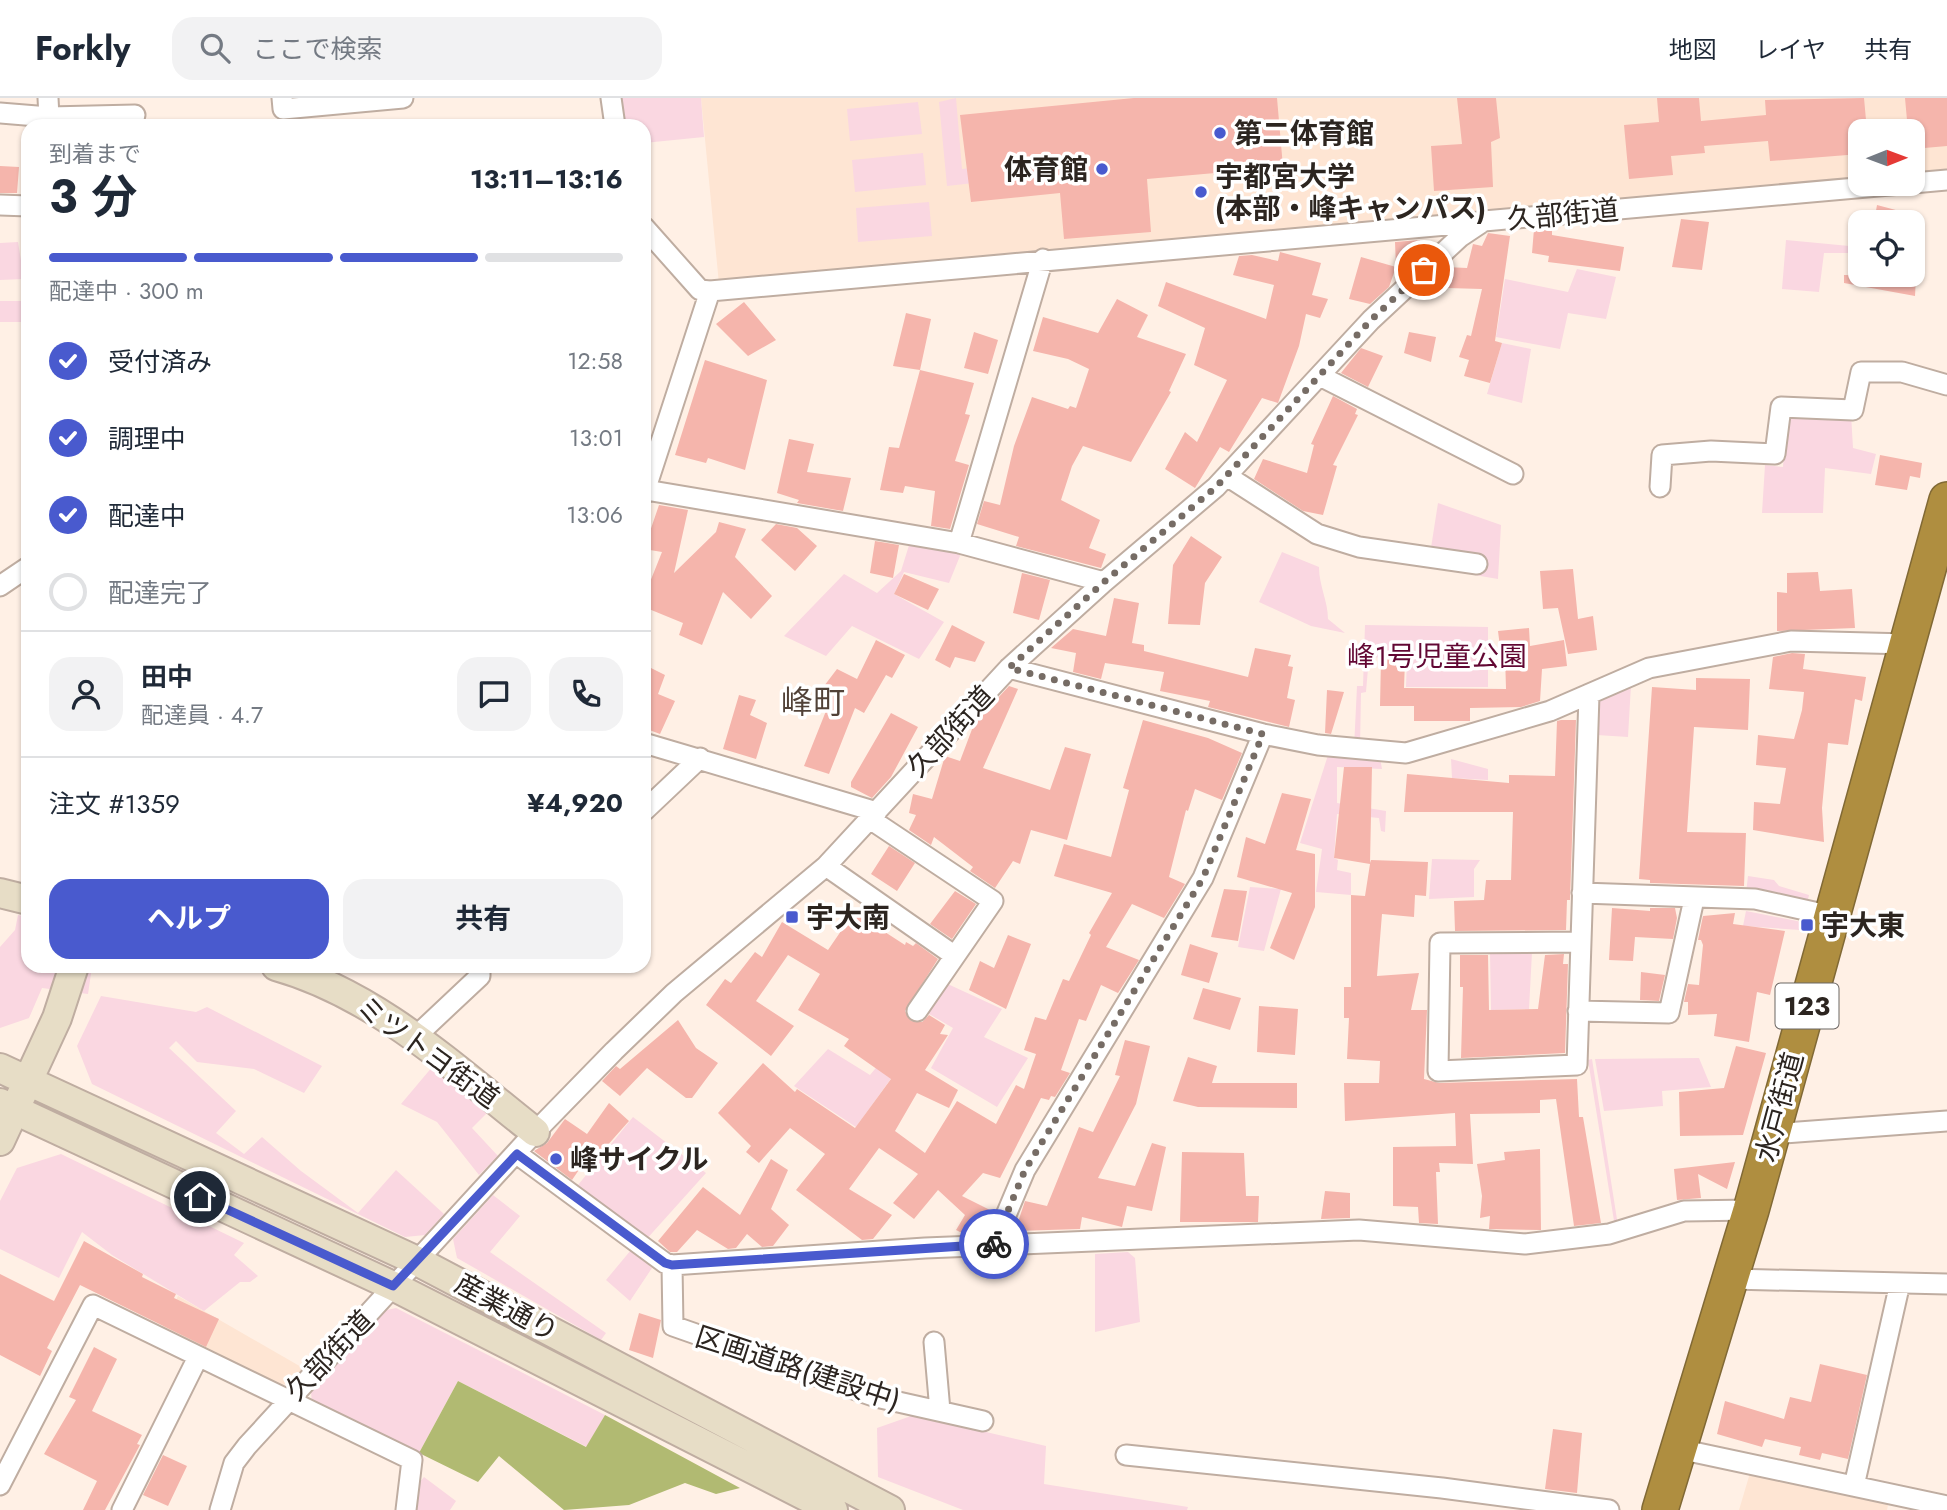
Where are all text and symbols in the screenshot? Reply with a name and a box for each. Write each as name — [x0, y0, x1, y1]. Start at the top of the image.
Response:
search box — [172, 17, 662, 80]
text: Forkly — [35, 25, 130, 72]
icon: search — [196, 29, 234, 67]
text: ここで検索 — [252, 30, 382, 68]
text: 地図 — [1669, 32, 1717, 67]
text: レイヤ — [1755, 32, 1826, 67]
text: 共有 — [1864, 32, 1912, 67]
place label: 第二体育館 — [1234, 113, 1374, 154]
north arrow — [1848, 119, 1925, 196]
map controls — [1848, 119, 1925, 287]
marker: 第二体育館 — [1212, 125, 1228, 141]
text: 到着まで — [49, 137, 141, 171]
place label: 体育館 — [1004, 149, 1088, 190]
place label: 宇都宮大学 (本部・峰キャンパス) — [1215, 156, 1486, 229]
text: 13:11–13:16 — [470, 160, 623, 198]
marker: 体育館 — [1094, 161, 1110, 177]
text: 3 分 — [49, 164, 137, 230]
marker: 宇都宮大学 (本部・峰キャンパス) — [1193, 184, 1209, 200]
street label: 久部街道 — [1505, 189, 1621, 240]
button: locate — [1848, 210, 1925, 287]
pin — [1394, 240, 1454, 300]
icon: bag — [1405, 251, 1443, 289]
text: 配達中 · 300 m — [49, 274, 204, 308]
icon: check — [49, 342, 87, 380]
text: 受付済み — [108, 343, 212, 381]
text: 12:58 — [567, 344, 623, 378]
icon: check — [49, 419, 87, 457]
text: 調理中 — [108, 420, 186, 458]
text: 13:01 — [569, 421, 623, 455]
icon: check — [49, 496, 87, 534]
text: 配達中 — [108, 497, 186, 535]
text: 13:06 — [566, 498, 623, 532]
text: 配達完了 — [108, 574, 212, 612]
park label: 峰1号児童公園 — [1347, 636, 1527, 677]
button: person — [49, 657, 123, 731]
button: chat — [457, 657, 531, 731]
button: phone — [549, 657, 623, 731]
text: 田中 — [141, 658, 193, 696]
street label: 久部街道 — [897, 676, 1004, 786]
district label: 峰町 — [781, 679, 845, 725]
text: 配達員 · 4.7 — [141, 698, 263, 732]
text: ¥4,920 — [527, 784, 623, 822]
text: 注文 #1359 — [49, 785, 180, 823]
button: ヘルプ — [49, 879, 329, 959]
button: 共有 — [343, 879, 623, 959]
place label: 宇大南 — [806, 897, 890, 938]
place label: 宇大東 — [1821, 905, 1905, 946]
marker: 宇大南 — [784, 909, 800, 925]
marker: 宇大東 — [1799, 917, 1815, 933]
road number: 123 — [1776, 984, 1839, 1029]
street label: ミツトヨ街道 — [348, 986, 508, 1118]
street label: 水戸街道 — [1745, 1048, 1814, 1167]
place label: 峰サイクル — [570, 1139, 709, 1180]
marker: 峰サイクル — [548, 1151, 564, 1167]
pin — [170, 1167, 230, 1227]
icon: home — [181, 1178, 219, 1216]
courier — [959, 1209, 1029, 1279]
icon: bike — [975, 1225, 1013, 1263]
street label: 産業通り — [448, 1263, 566, 1352]
street label: 久部街道 — [276, 1301, 383, 1410]
street label: 区画道路(建設中) — [690, 1316, 906, 1421]

